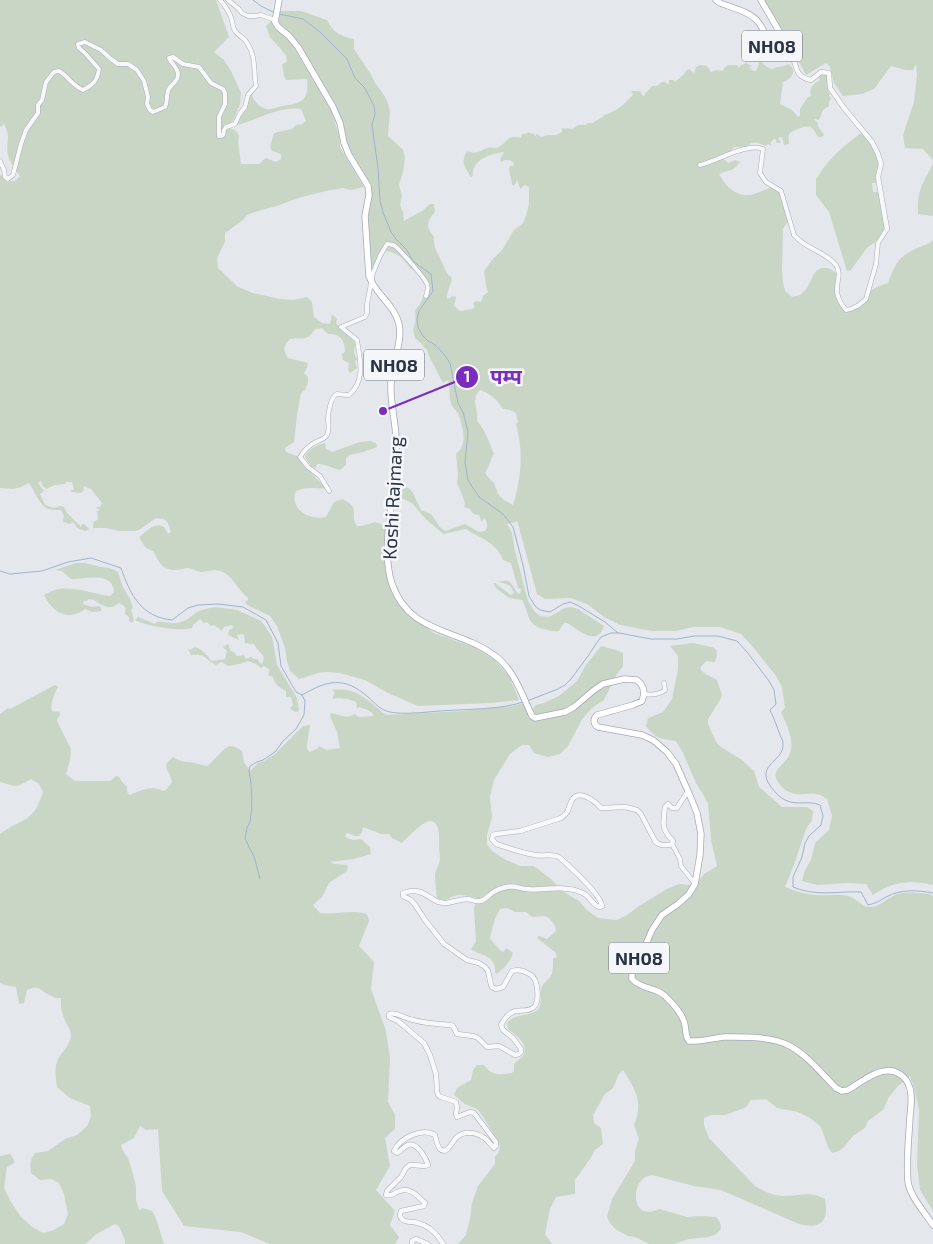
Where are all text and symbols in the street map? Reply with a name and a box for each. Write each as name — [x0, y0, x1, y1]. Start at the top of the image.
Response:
road number: NH08 — [742, 30, 802, 61]
road number: NH08 — [364, 350, 424, 380]
callout: पम्प — [455, 359, 531, 394]
text: पम्प — [490, 364, 522, 388]
text: 1 — [464, 367, 470, 385]
street label: Koshi Rajmarg — [377, 435, 407, 560]
road number: NH08 — [609, 942, 669, 974]

